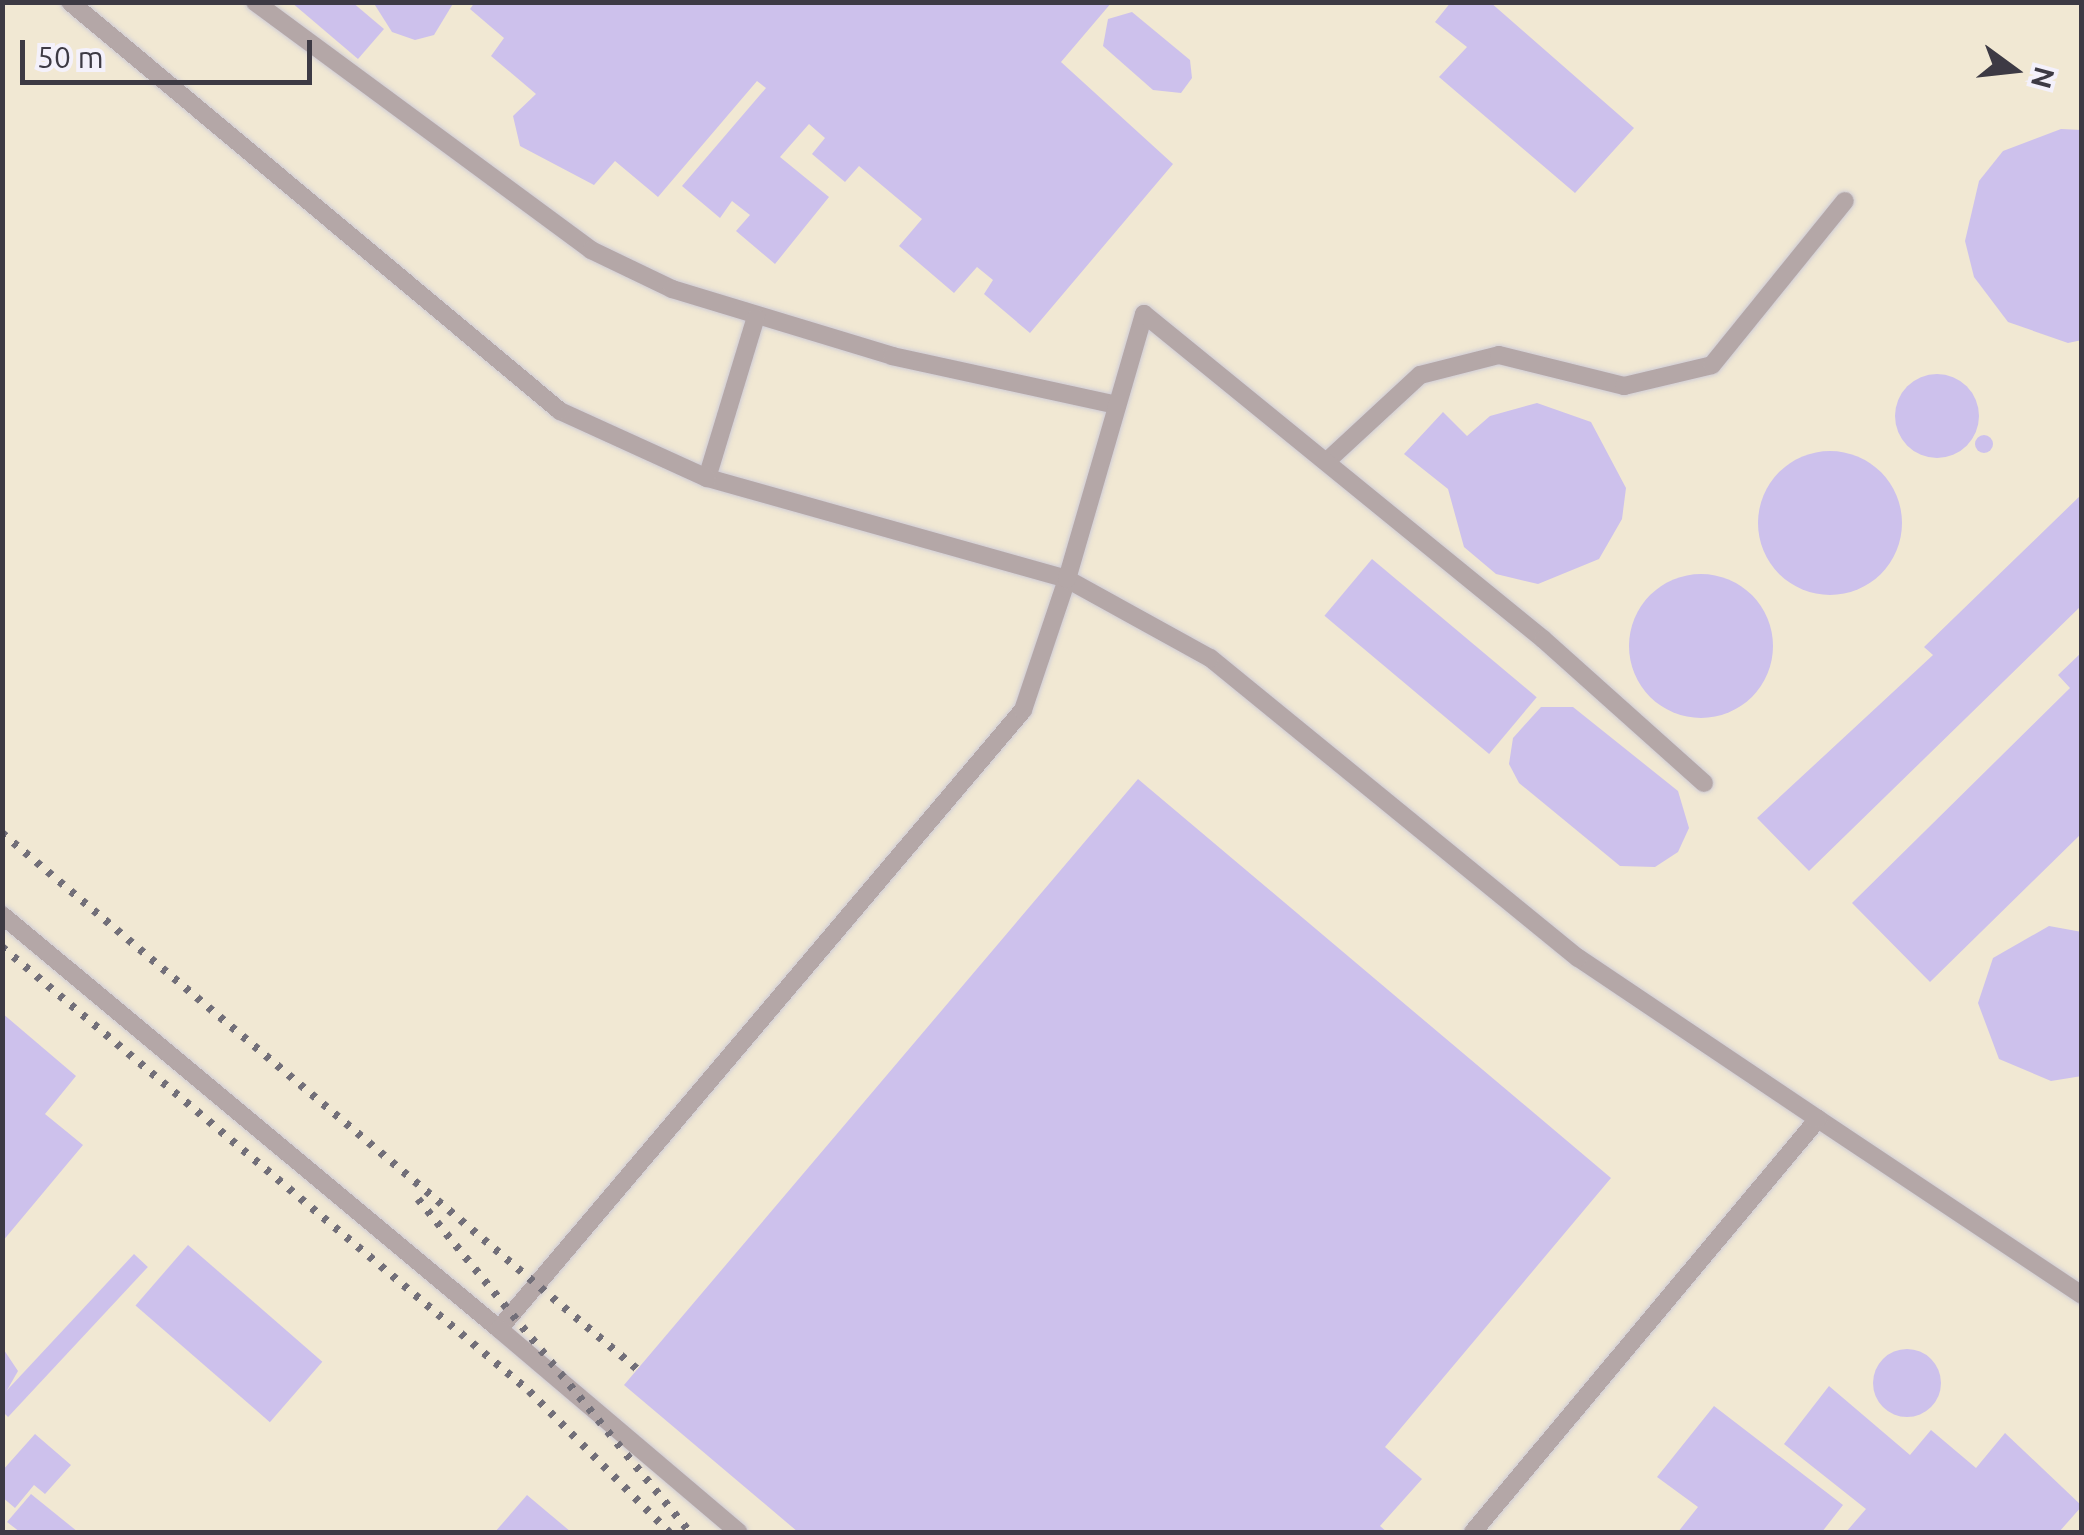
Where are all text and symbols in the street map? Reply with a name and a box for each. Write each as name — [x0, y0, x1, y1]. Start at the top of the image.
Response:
scale bar — [25, 20, 318, 82]
north arrow — [1964, 20, 2064, 120]
text: 50 m — [37, 40, 104, 74]
text: N — [2026, 64, 2061, 92]

